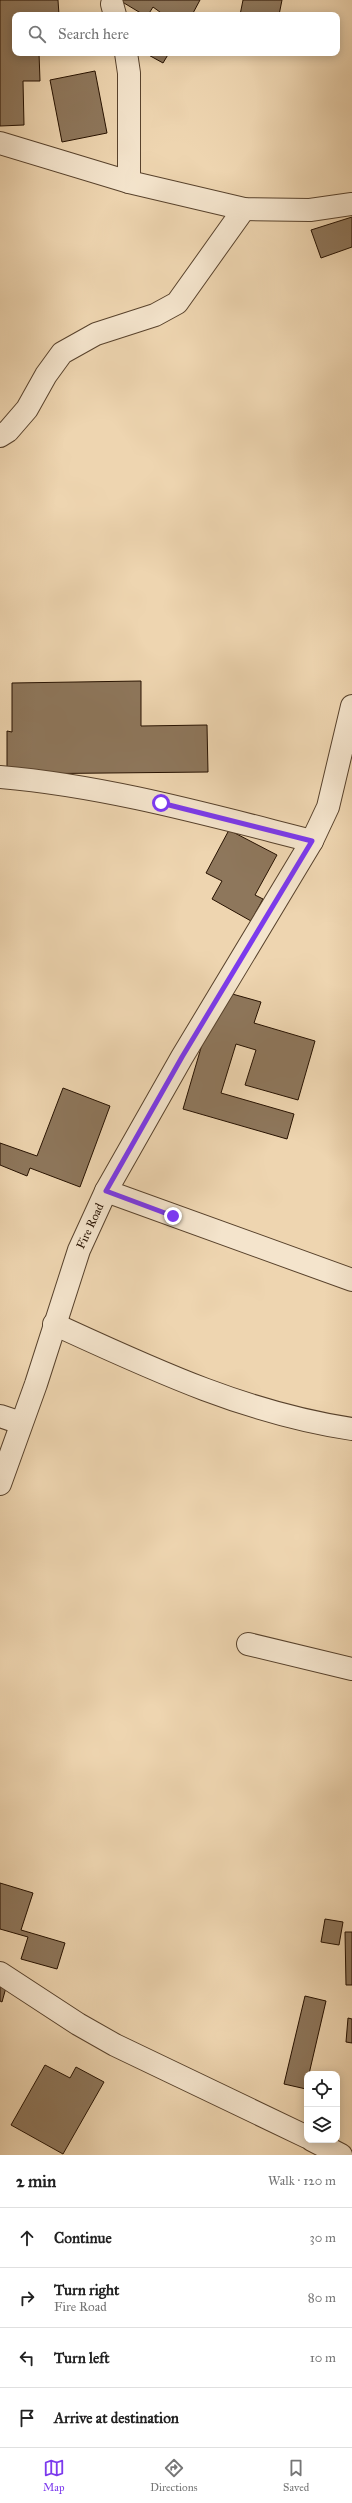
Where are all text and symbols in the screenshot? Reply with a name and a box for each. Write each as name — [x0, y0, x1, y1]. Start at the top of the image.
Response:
search box — [12, 12, 340, 56]
icon: search — [26, 23, 48, 45]
text: Search here — [58, 25, 129, 43]
route start — [152, 794, 170, 812]
street label: Fire Road — [73, 1201, 107, 1251]
route end — [164, 1207, 182, 1225]
map controls — [304, 2071, 340, 2143]
button: locate — [304, 2071, 340, 2107]
button: layers — [304, 2107, 340, 2143]
text: 2 min — [16, 2171, 56, 2192]
text: Walk · 120 m — [268, 2173, 336, 2189]
icon: ahead — [16, 2227, 38, 2249]
text: Continue — [54, 2229, 112, 2247]
text: 30 m — [310, 2230, 336, 2246]
text: Turn right — [54, 2281, 119, 2299]
icon: right — [16, 2287, 38, 2309]
text: 80 m — [308, 2290, 336, 2306]
text: Fire Road — [54, 2299, 107, 2315]
icon: left — [16, 2347, 38, 2369]
text: Turn left — [54, 2349, 110, 2367]
text: 10 m — [310, 2350, 336, 2366]
icon: arrive — [16, 2407, 38, 2429]
text: Arrive at destination — [54, 2409, 179, 2427]
tab: Map — [43, 2457, 65, 2494]
tab: Directions — [150, 2457, 198, 2494]
tab: Saved — [283, 2457, 309, 2494]

